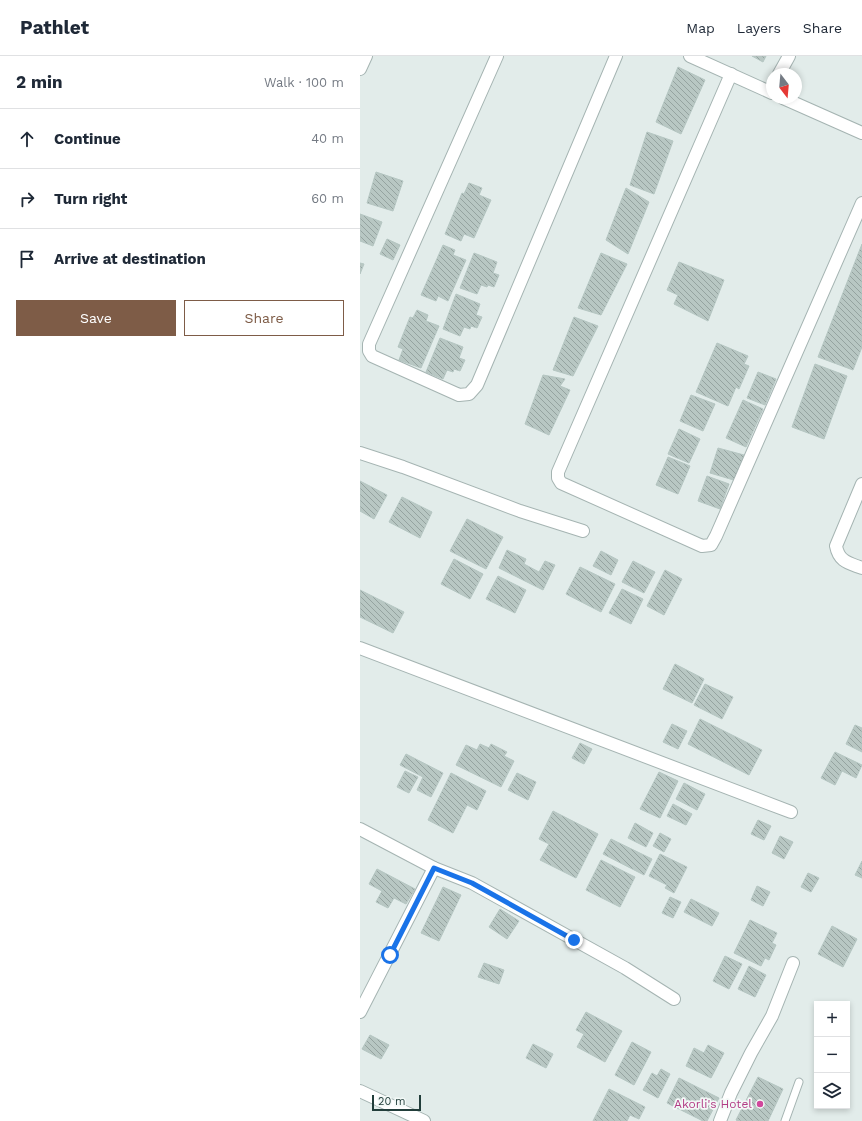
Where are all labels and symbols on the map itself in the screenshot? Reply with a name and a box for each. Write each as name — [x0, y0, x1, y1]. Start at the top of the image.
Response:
north arrow — [766, 68, 802, 104]
route end — [565, 931, 583, 949]
route start — [381, 946, 399, 964]
scale bar — [372, 1093, 421, 1112]
place label: Akorli's Hotel — [674, 1097, 752, 1111]
marker: Akorli's Hotel — [755, 1099, 765, 1109]

